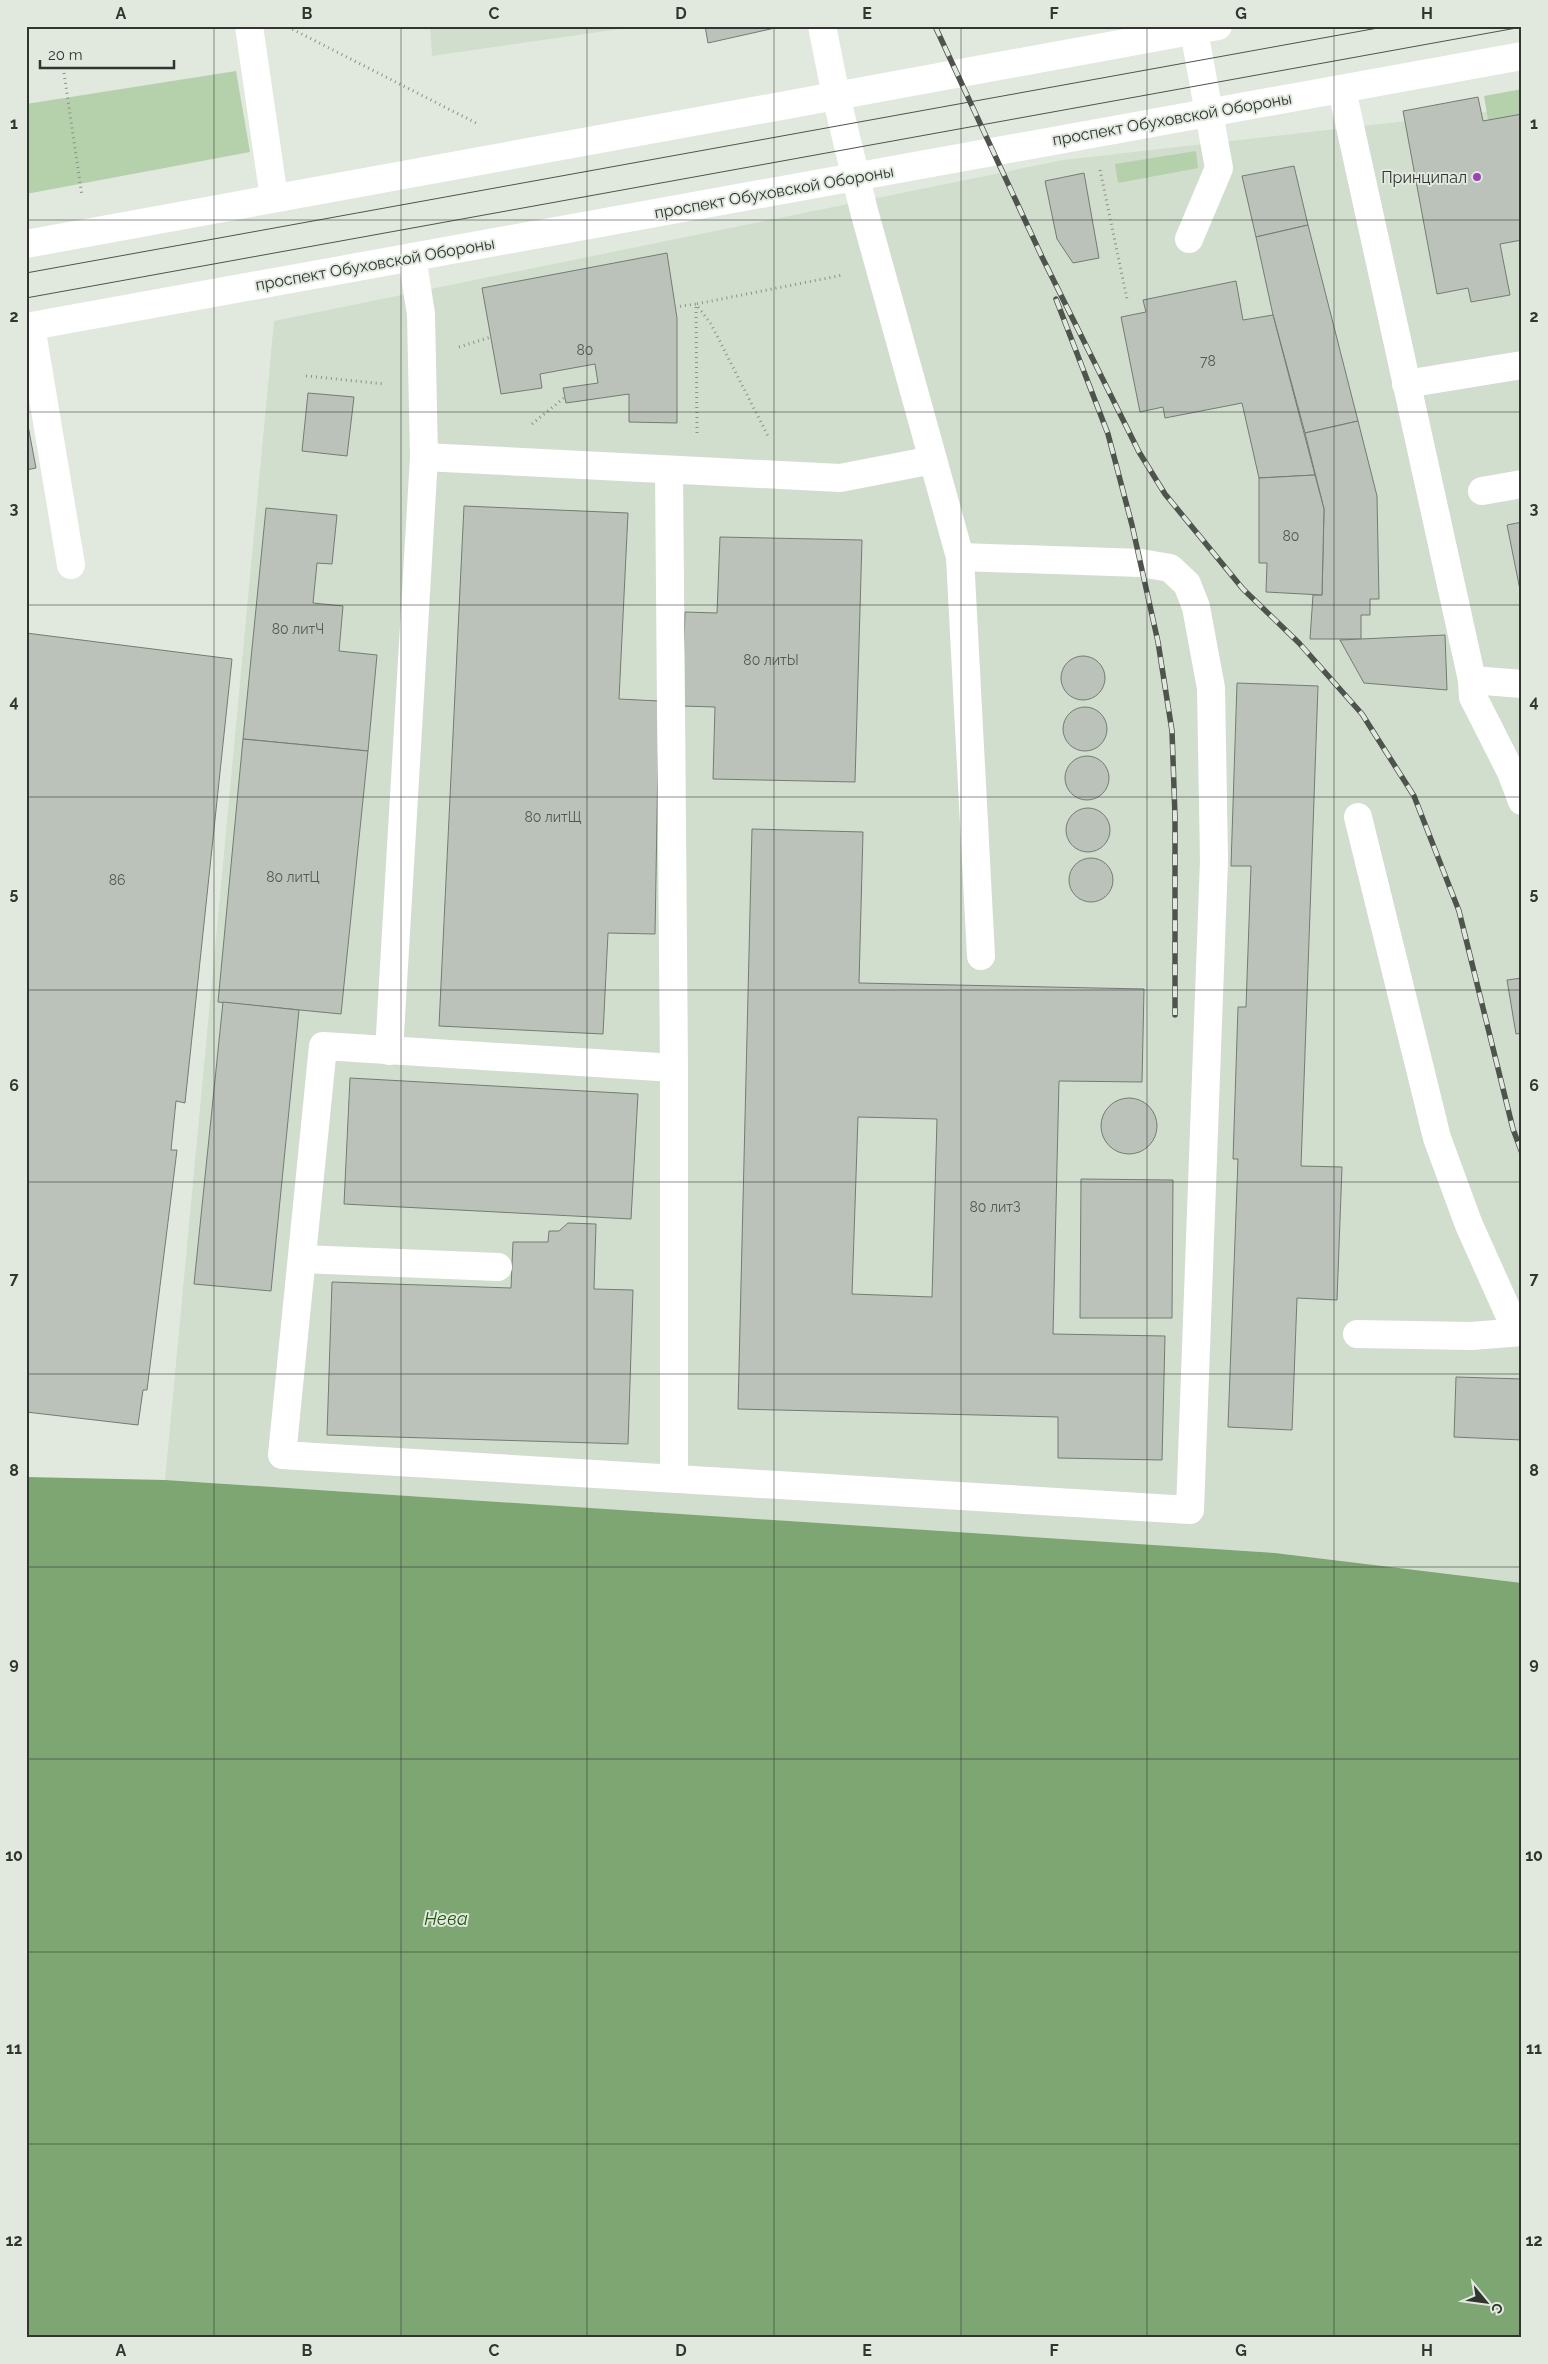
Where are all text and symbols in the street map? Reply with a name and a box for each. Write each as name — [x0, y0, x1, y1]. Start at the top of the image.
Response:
text: A — [116, 4, 127, 23]
text: B — [302, 4, 313, 23]
text: C — [489, 4, 500, 23]
text: D — [675, 4, 687, 23]
text: E — [862, 4, 872, 23]
text: F — [1049, 4, 1059, 23]
text: G — [1235, 4, 1247, 23]
text: H — [1421, 4, 1433, 23]
scale bar — [40, 38, 174, 70]
text: 20 m — [48, 46, 83, 64]
street label: проспект Обуховской Обороны — [1051, 89, 1293, 149]
text: 1 — [10, 114, 18, 133]
text: 1 — [1530, 114, 1538, 133]
street label: проспект Обуховской Обороны — [653, 162, 895, 222]
place label: Принципал — [1381, 168, 1467, 187]
marker: Принципал — [1471, 171, 1483, 183]
street label: проспект Обуховской Обороны — [254, 234, 496, 294]
text: 2 — [9, 307, 19, 326]
text: 2 — [1529, 307, 1539, 326]
house number: 80 — [577, 342, 593, 358]
house number: 78 — [1200, 353, 1216, 369]
text: 3 — [10, 499, 19, 518]
text: 3 — [1530, 499, 1539, 518]
house number: 80 — [1283, 528, 1299, 544]
house number: 80 литЧ — [272, 621, 324, 637]
house number: 80 литЫ — [743, 652, 799, 668]
text: 4 — [9, 692, 19, 711]
text: 4 — [1529, 692, 1539, 711]
house number: 80 литЩ — [524, 809, 582, 825]
house number: 80 литЦ — [266, 869, 320, 885]
house number: 86 — [109, 872, 125, 888]
text: 5 — [10, 884, 19, 903]
text: 5 — [1530, 884, 1539, 903]
text: 6 — [9, 1076, 19, 1095]
text: 6 — [1529, 1076, 1539, 1095]
house number: 80 литЗ — [969, 1199, 1021, 1215]
text: 7 — [10, 1269, 19, 1288]
text: 7 — [1530, 1269, 1539, 1288]
text: 8 — [9, 1461, 19, 1480]
text: 8 — [1529, 1461, 1539, 1480]
text: 9 — [9, 1654, 19, 1673]
text: 9 — [1529, 1654, 1539, 1673]
text: 10 — [5, 1846, 23, 1865]
text: 10 — [1525, 1846, 1543, 1865]
water label: Нева — [424, 1908, 468, 1929]
text: 11 — [6, 2039, 22, 2058]
text: 11 — [1526, 2039, 1542, 2058]
text: 12 — [6, 2231, 22, 2250]
text: 12 — [1526, 2231, 1542, 2250]
north arrow — [1460, 2276, 1510, 2326]
text: С — [1488, 2300, 1507, 2317]
text: A — [116, 2341, 127, 2360]
text: B — [302, 2341, 313, 2360]
text: C — [489, 2341, 500, 2360]
text: D — [675, 2341, 687, 2360]
text: E — [862, 2341, 872, 2360]
text: F — [1049, 2341, 1059, 2360]
text: G — [1235, 2341, 1247, 2360]
text: H — [1421, 2341, 1433, 2360]

